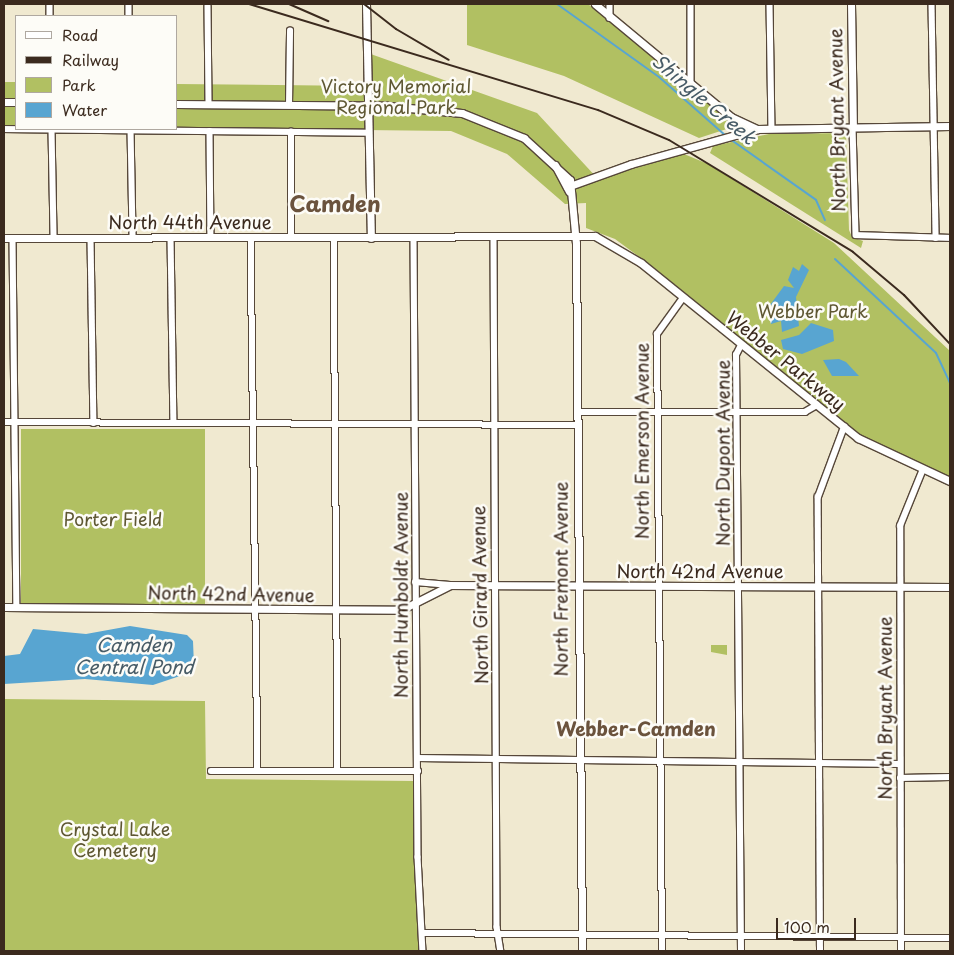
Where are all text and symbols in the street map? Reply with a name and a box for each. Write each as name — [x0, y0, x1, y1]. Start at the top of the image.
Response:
legend — [15, 15, 178, 130]
text: Road — [62, 23, 98, 46]
street label: North Bryant Avenue — [825, 28, 849, 212]
text: Railway — [62, 48, 119, 71]
water label: Shingle Creek — [647, 49, 761, 149]
text: Park — [62, 73, 96, 96]
park label: Victory Memorial Regional Park — [320, 76, 472, 118]
text: Water — [62, 98, 107, 121]
district label: Camden — [289, 190, 381, 216]
street label: North 44th Avenue — [108, 211, 272, 233]
park label: Webber Park — [757, 300, 869, 322]
street label: Webber Parkway — [722, 306, 850, 416]
street label: North Emerson Avenue — [631, 342, 653, 540]
street label: North Dupont Avenue — [712, 359, 734, 547]
street label: North Fremont Avenue — [550, 481, 572, 677]
street label: North Humboldt Avenue — [390, 491, 412, 699]
street label: North Girard Avenue — [468, 504, 492, 686]
park label: Porter Field — [63, 508, 163, 530]
street label: North 42nd Avenue — [616, 560, 784, 582]
street label: North 42nd Avenue — [146, 582, 316, 606]
street label: North Bryant Avenue — [874, 616, 896, 800]
water label: Camden Central Pond — [74, 634, 194, 678]
district label: Webber-Camden — [556, 718, 716, 740]
park label: Crystal Lake Cemetery — [60, 819, 170, 862]
scale bar — [779, 908, 859, 940]
text: 100 m — [784, 915, 830, 938]

